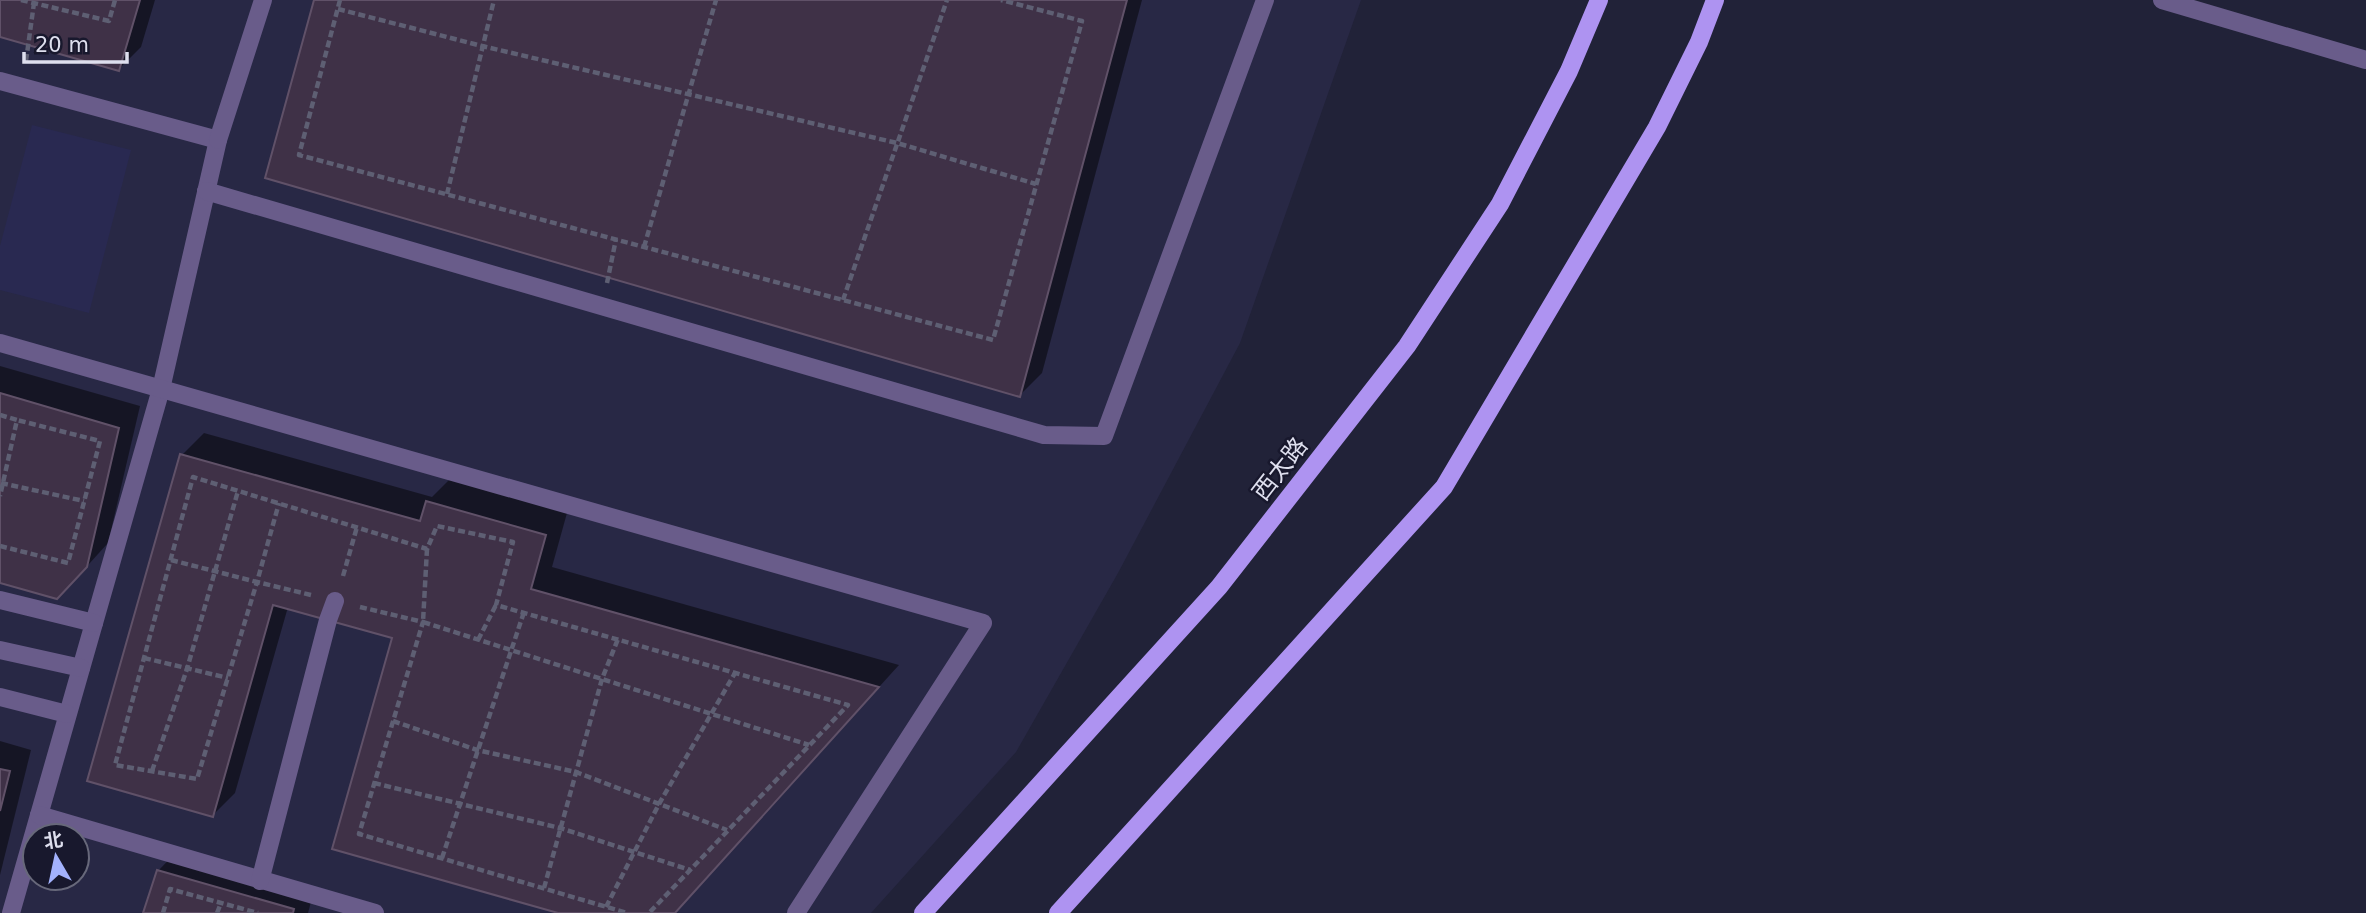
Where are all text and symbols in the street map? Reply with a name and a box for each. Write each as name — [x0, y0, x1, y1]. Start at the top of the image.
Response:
scale bar — [24, 21, 128, 65]
text: 20 m — [35, 33, 89, 57]
street label: 西太路 — [1247, 432, 1313, 506]
north arrow — [21, 822, 91, 892]
text: 北 — [42, 828, 64, 853]

